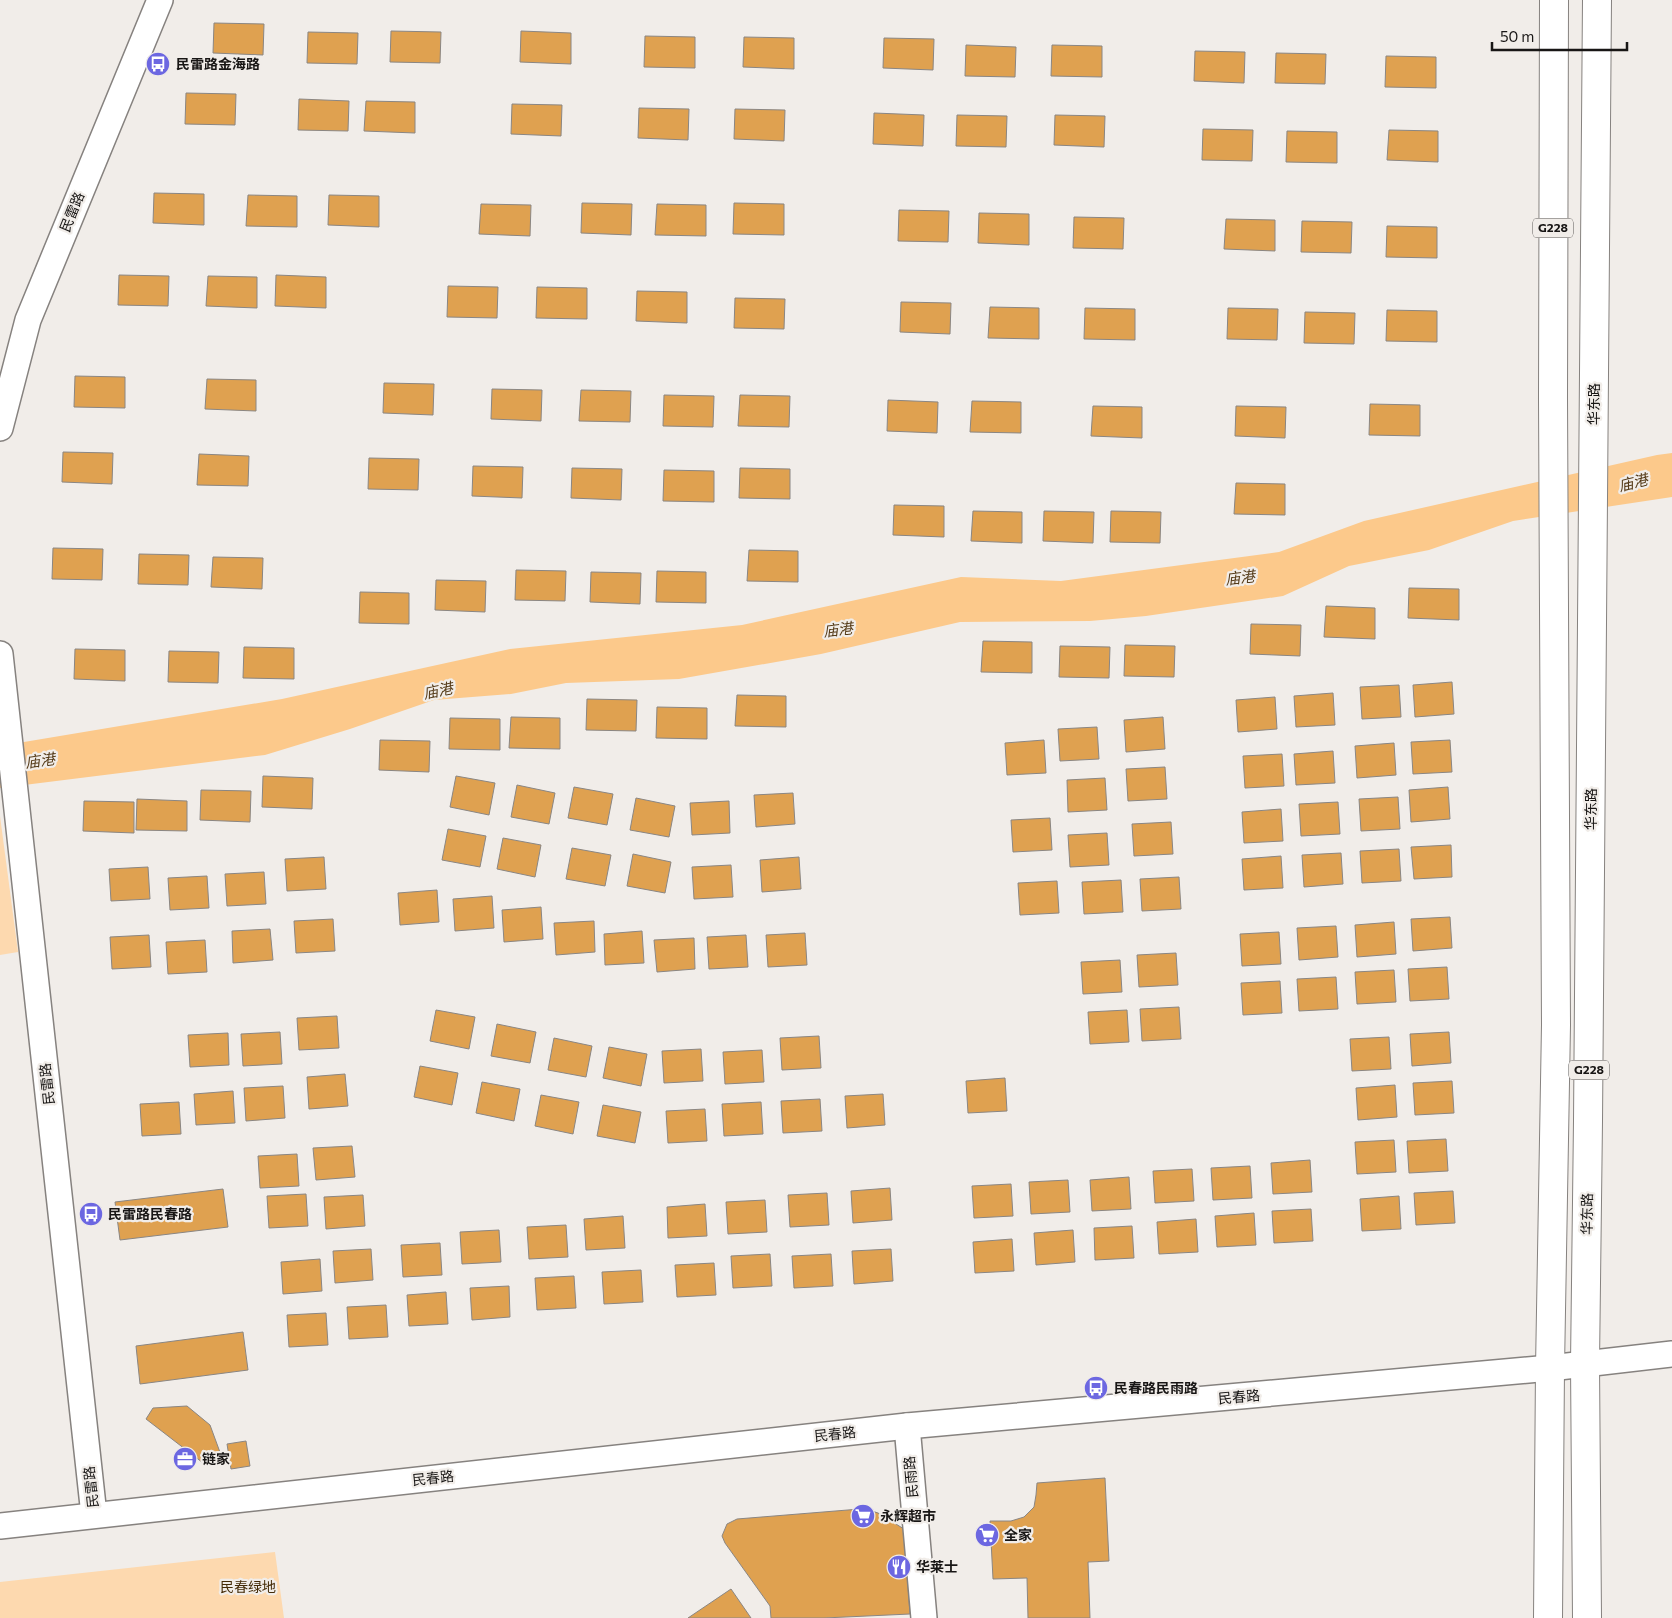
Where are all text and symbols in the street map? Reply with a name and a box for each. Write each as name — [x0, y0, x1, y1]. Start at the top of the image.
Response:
scale bar — [1492, 20, 1627, 52]
text: 50 m — [1500, 27, 1534, 45]
bus stop icon: 民雷路金海路 — [145, 51, 171, 77]
place label: 民雷路金海路 — [176, 55, 260, 72]
street label: 民雷路 — [56, 189, 87, 234]
road number: G228 — [1533, 218, 1573, 238]
street label: 华东路 — [1585, 383, 1602, 425]
water label: 庙港 — [1616, 469, 1651, 494]
water label: 庙港 — [1224, 566, 1258, 588]
water label: 庙港 — [822, 618, 856, 640]
water label: 庙港 — [421, 678, 456, 702]
water label: 庙港 — [24, 749, 58, 771]
street label: 华东路 — [1582, 788, 1599, 830]
road number: G228 — [1569, 1060, 1609, 1080]
street label: 民雷路 — [36, 1062, 57, 1106]
street label: 华东路 — [1578, 1193, 1595, 1235]
bus stop icon: 民雷路民春路 — [78, 1201, 104, 1227]
place label: 民雷路民春路 — [108, 1205, 192, 1222]
bus stop icon: 民春路民雨路 — [1083, 1375, 1109, 1401]
place label: 民春路民雨路 — [1114, 1379, 1198, 1396]
street label: 民春路 — [1217, 1386, 1261, 1407]
street label: 民春路 — [813, 1423, 857, 1444]
office icon: 链家 — [172, 1446, 198, 1472]
place label: 链家 — [202, 1450, 230, 1467]
street label: 民雨路 — [900, 1455, 921, 1499]
street label: 民雷路 — [80, 1465, 101, 1509]
street label: 民春路 — [411, 1467, 455, 1488]
supermarket icon: 永辉超市 — [850, 1503, 876, 1529]
place label: 永辉超市 — [880, 1507, 936, 1524]
supermarket icon: 全家 — [974, 1522, 1000, 1548]
place label: 全家 — [1004, 1526, 1032, 1543]
restaurant icon: 华莱士 — [886, 1554, 912, 1580]
place label: 华莱士 — [916, 1558, 958, 1575]
park label: 民春绿地 — [220, 1578, 276, 1595]

